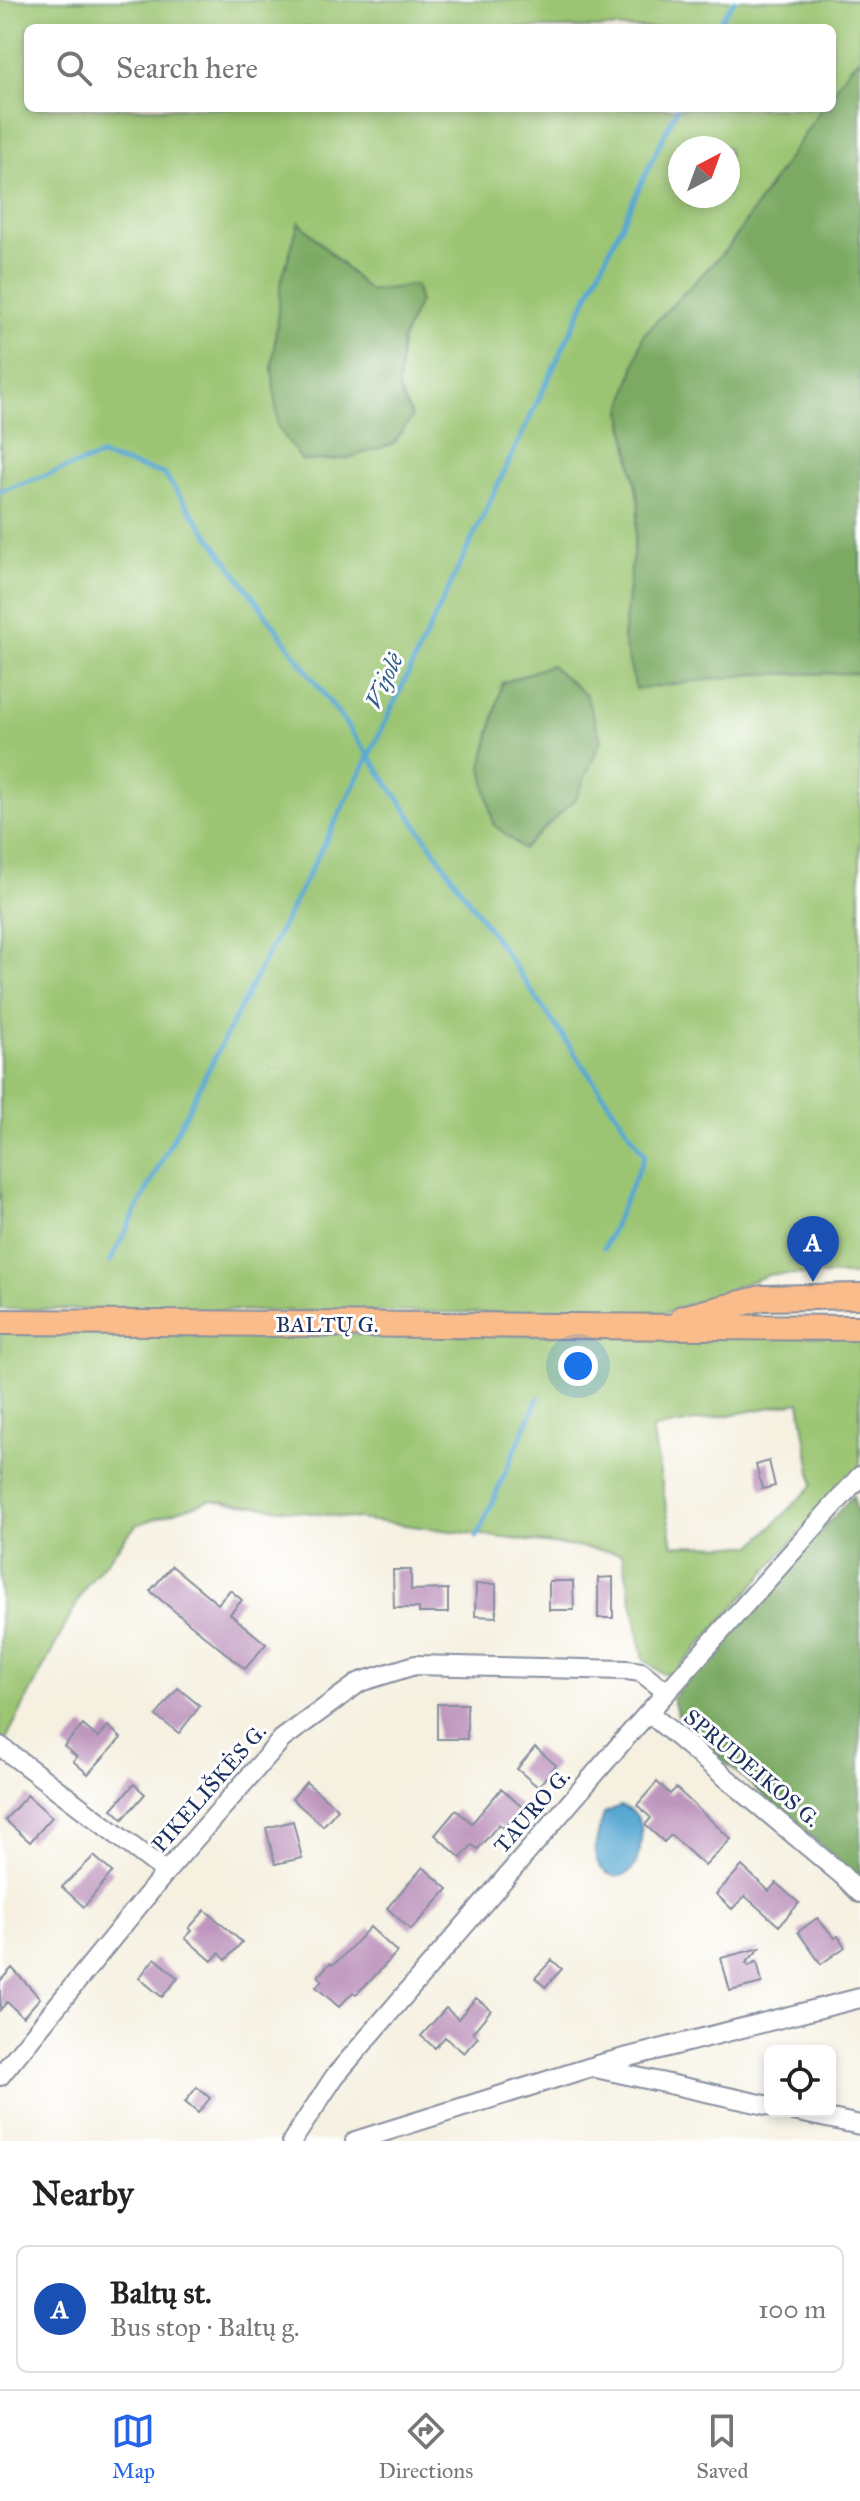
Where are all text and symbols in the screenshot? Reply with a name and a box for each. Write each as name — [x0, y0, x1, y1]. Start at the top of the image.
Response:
search box — [24, 24, 836, 112]
icon: search — [52, 46, 96, 90]
text: Search here — [116, 50, 258, 86]
north arrow — [668, 136, 740, 208]
water label: Vijolė — [358, 647, 410, 714]
pin: A — [787, 1216, 839, 1282]
street label: BALTŲ G. — [276, 1311, 378, 1338]
your location — [558, 1346, 598, 1386]
street label: SPRUDEIKOS G. — [679, 1703, 825, 1833]
street label: PIKELIŠKĖS G. — [146, 1718, 272, 1858]
street label: TAURO G. — [488, 1763, 576, 1859]
map controls — [764, 2045, 836, 2117]
button: locate — [764, 2045, 836, 2117]
text: Nearby — [32, 2173, 134, 2214]
text: Baltų st. — [110, 2275, 211, 2311]
text: A — [51, 2293, 69, 2325]
text: 100 m — [758, 2293, 826, 2325]
text: Bus stop · Baltų g. — [110, 2311, 299, 2343]
tab: Map — [111, 2409, 155, 2484]
tab: Directions — [378, 2409, 473, 2484]
tab: Saved — [696, 2409, 748, 2484]

